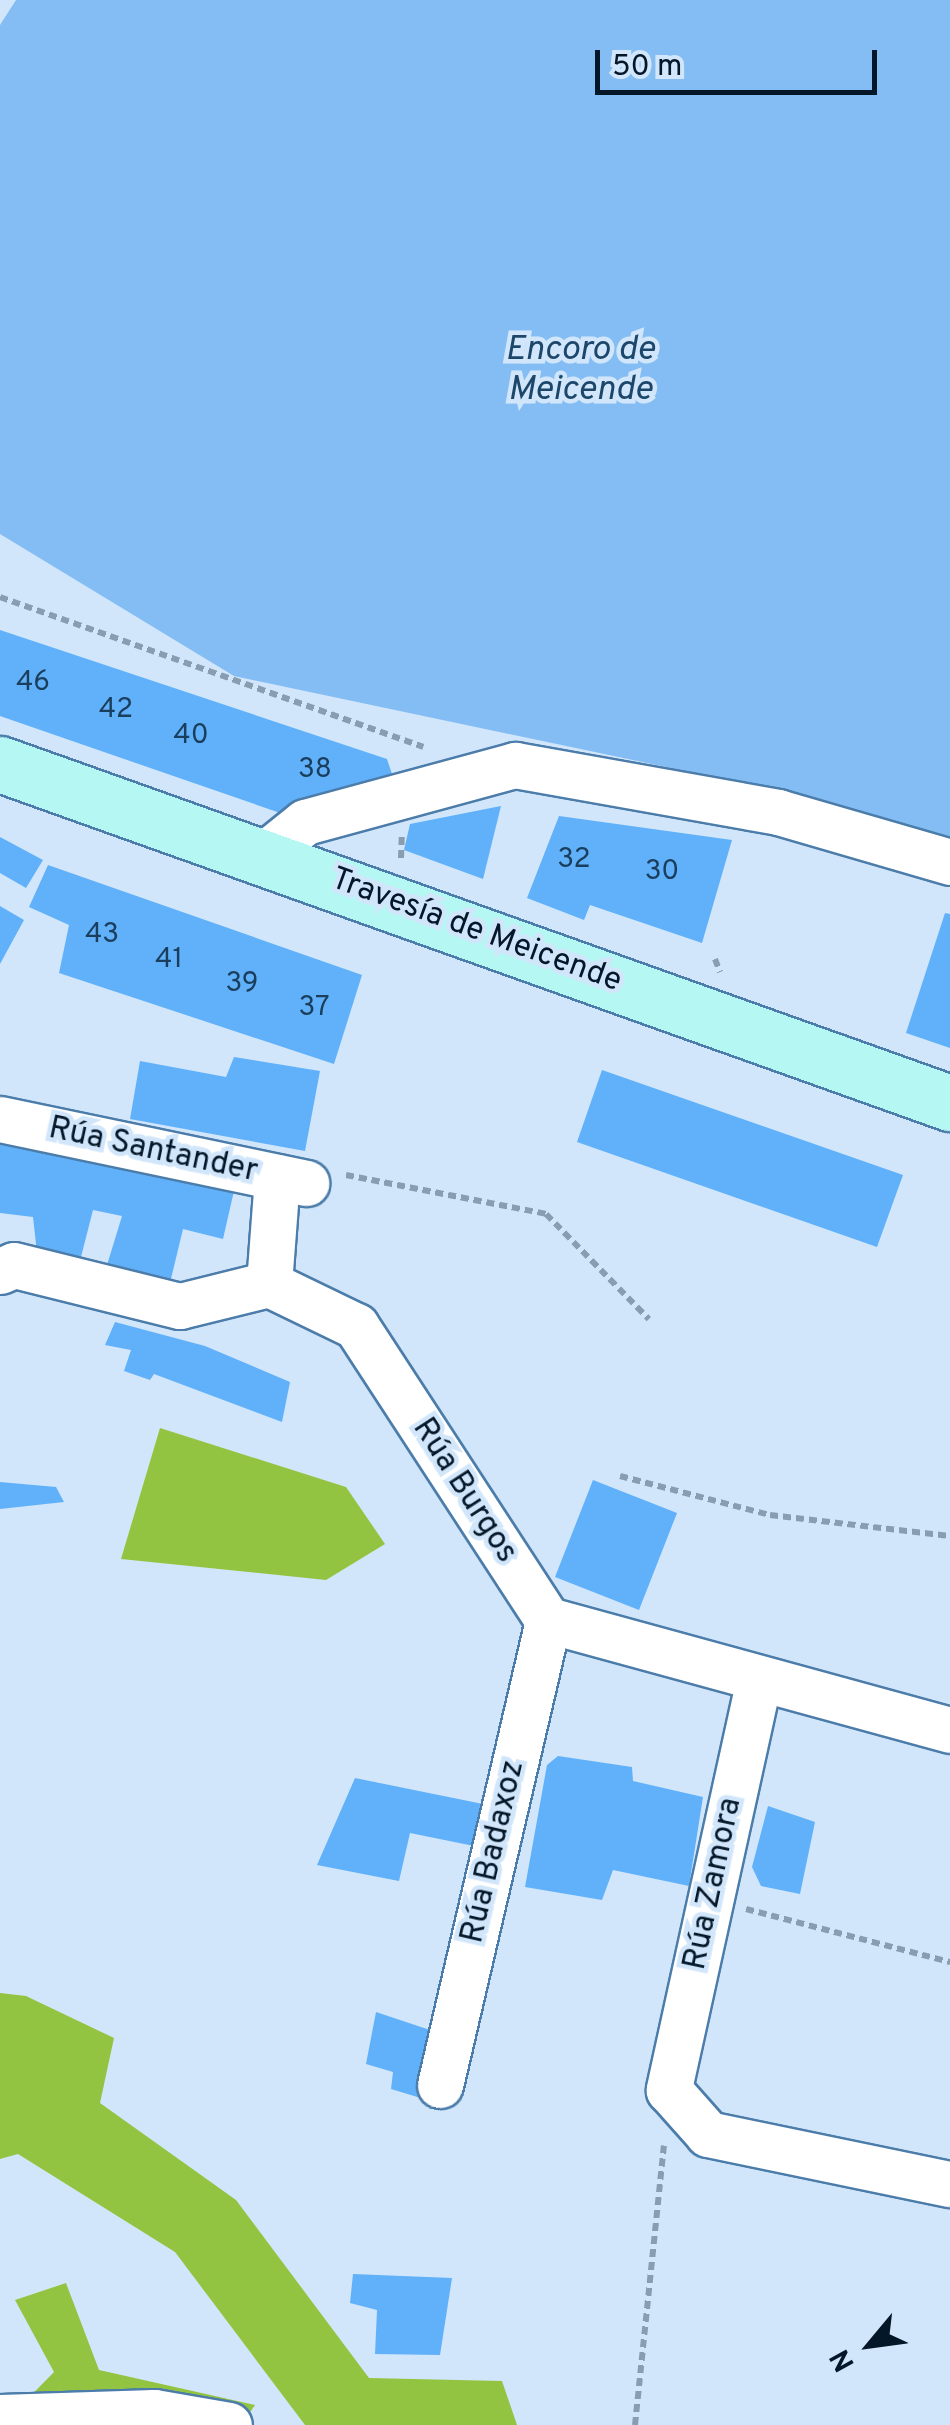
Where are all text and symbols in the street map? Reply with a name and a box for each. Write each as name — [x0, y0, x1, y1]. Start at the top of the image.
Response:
scale bar — [600, 30, 882, 92]
text: 50 m — [612, 49, 682, 86]
water label: Encoro de Meicende — [505, 329, 655, 411]
house number: 46 — [16, 666, 50, 700]
house number: 42 — [99, 693, 133, 727]
house number: 40 — [173, 719, 209, 753]
house number: 38 — [298, 753, 332, 787]
house number: 32 — [557, 843, 591, 877]
house number: 30 — [645, 855, 679, 889]
street label: Travesía de Meicende — [325, 861, 627, 1001]
house number: 43 — [85, 918, 119, 952]
house number: 41 — [155, 943, 183, 977]
house number: 39 — [225, 967, 259, 1001]
house number: 37 — [298, 991, 330, 1025]
street label: Rúa Santander — [45, 1110, 261, 1192]
street label: Rúa Burgos — [403, 1412, 525, 1570]
street label: Rúa Badaxoz — [454, 1757, 534, 1947]
street label: Rúa Zamora — [677, 1794, 751, 1974]
north arrow — [820, 2295, 920, 2395]
text: N — [823, 2342, 864, 2377]

